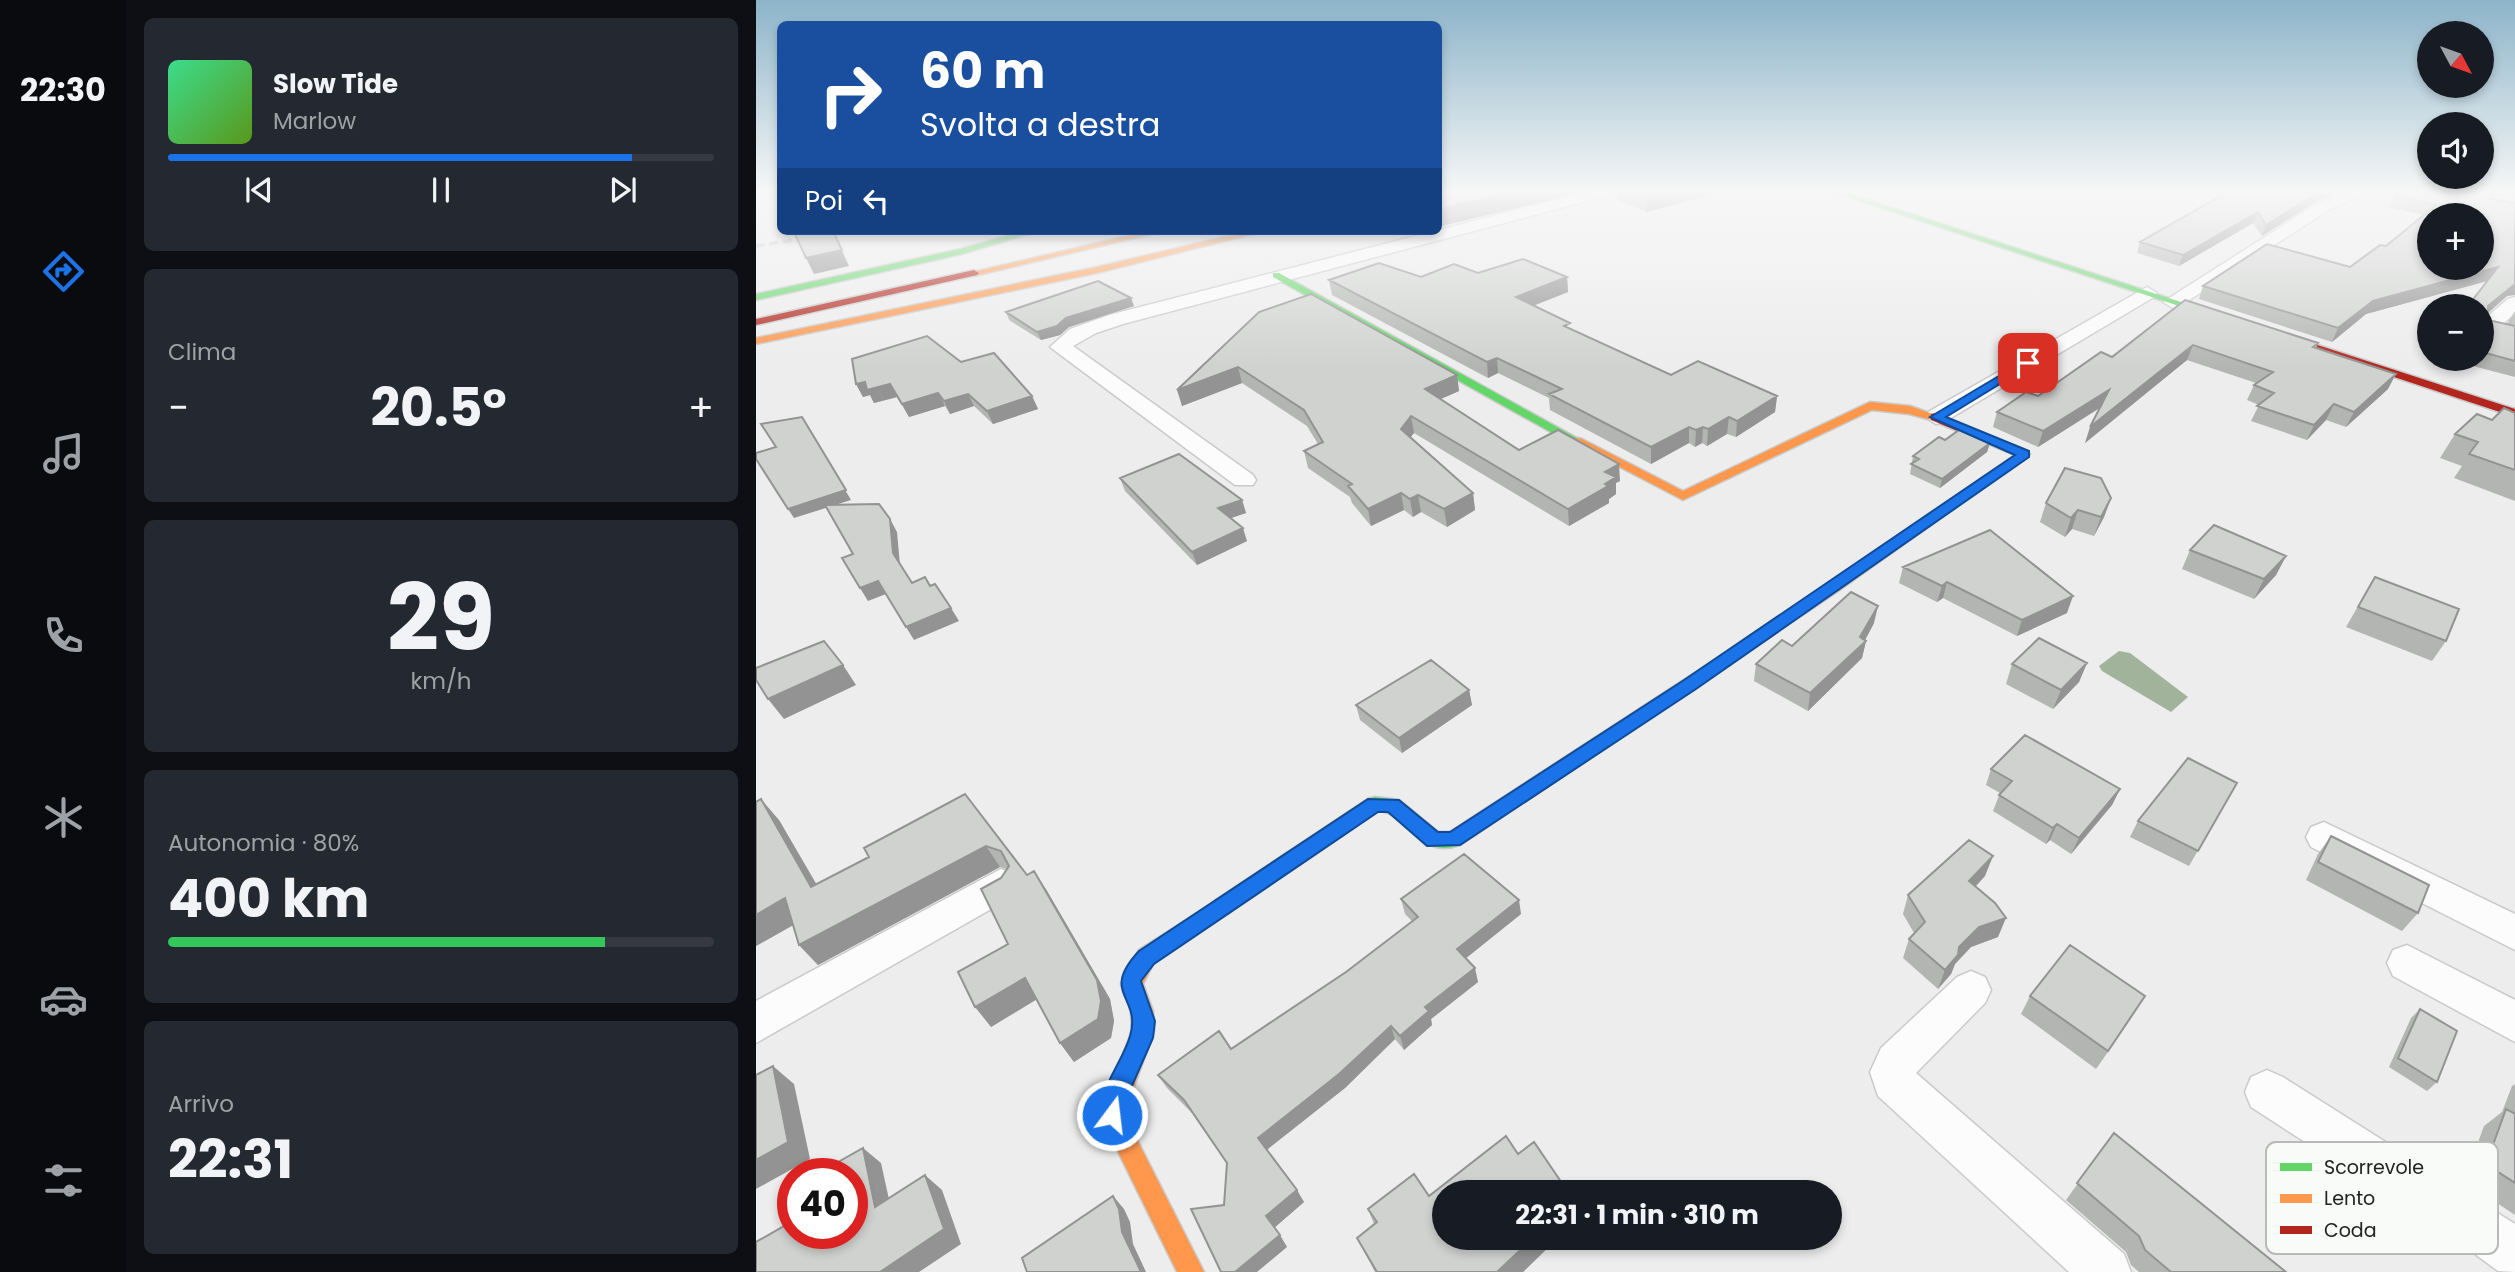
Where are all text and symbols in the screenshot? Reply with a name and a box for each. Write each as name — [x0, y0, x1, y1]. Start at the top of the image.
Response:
north arrow — [2417, 21, 2494, 98]
map controls — [2417, 21, 2494, 371]
text: 60 m — [920, 37, 1045, 105]
icon: right — [805, 49, 896, 140]
text: Slow Tide — [273, 66, 398, 102]
text: 22:30 — [20, 67, 106, 112]
text: Svolta a destra — [920, 102, 1160, 147]
text: Marlow — [273, 105, 356, 137]
button: sound — [2417, 112, 2494, 189]
icon: previous — [240, 171, 278, 209]
icon: pause — [422, 171, 460, 209]
icon: next — [604, 171, 642, 209]
icon: left — [857, 182, 895, 220]
text: Poi — [805, 183, 843, 219]
button: + — [2417, 203, 2494, 280]
icon: directions — [39, 247, 88, 296]
button: − — [2417, 294, 2494, 371]
pin — [1998, 333, 2058, 393]
text: Clima — [168, 336, 236, 368]
icon: arrive — [2009, 344, 2047, 382]
text: 20.5° — [370, 371, 507, 444]
text: − — [168, 381, 189, 434]
text: + — [688, 381, 714, 434]
icon: music — [39, 429, 88, 478]
text: 29 — [387, 554, 495, 682]
icon: phone — [39, 611, 88, 660]
text: km/h — [410, 665, 472, 697]
icon: climate — [39, 793, 88, 842]
text: Autonomia · 80% — [168, 827, 359, 859]
text: 400 km — [168, 862, 369, 935]
icon: car — [39, 975, 88, 1024]
position arrow — [1075, 1078, 1149, 1152]
text: Arrivo — [168, 1088, 234, 1120]
text: 22:31 — [168, 1123, 293, 1196]
legend — [2266, 1142, 2498, 1254]
text: Scorrevole — [2324, 1154, 2424, 1181]
icon: filters — [39, 1156, 88, 1205]
speed limit sign: 40 — [777, 1158, 868, 1249]
text: Lento — [2324, 1185, 2375, 1212]
text: 22:31 · 1 min · 310 m — [1515, 1197, 1759, 1233]
text: Coda — [2324, 1217, 2377, 1244]

